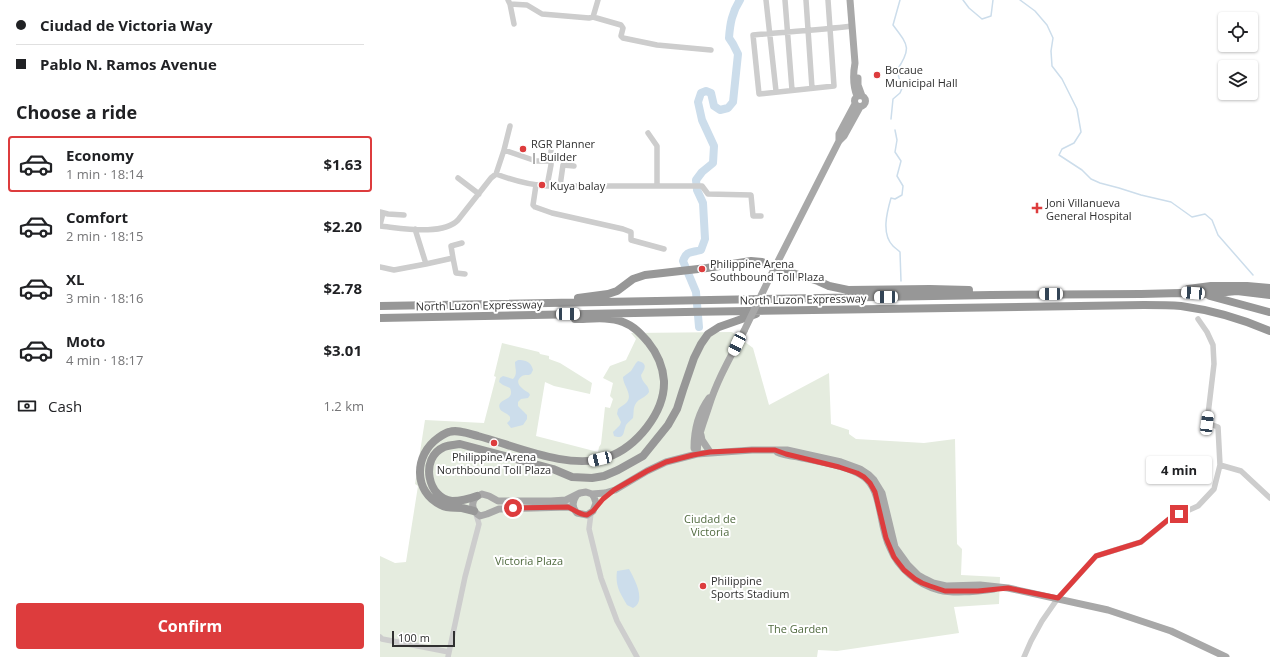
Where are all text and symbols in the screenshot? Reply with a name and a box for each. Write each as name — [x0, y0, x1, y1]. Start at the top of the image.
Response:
map controls — [1218, 12, 1258, 100]
button: locate — [1218, 12, 1258, 52]
text: Ciudad de Victoria Way — [40, 15, 212, 35]
text: Pablo N. Ramos Avenue — [40, 54, 217, 74]
button: layers — [1218, 60, 1258, 100]
place label: Bocaue Municipal Hall — [885, 62, 957, 90]
marker: Bocaue Municipal Hall — [872, 70, 882, 80]
text: Choose a ride — [16, 100, 137, 124]
place label: RGR Planner | Builder — [531, 136, 596, 164]
marker: RGR Planner | Builder — [518, 144, 528, 154]
text: Economy — [66, 145, 134, 165]
icon: car — [18, 146, 54, 182]
text: $1.63 — [323, 154, 362, 174]
text: 1 min · 18:14 — [66, 165, 143, 183]
place label: Kuya balay — [550, 178, 606, 193]
marker: Kuya balay — [537, 180, 547, 190]
place label: Joni Villanueva General Hospital — [1045, 195, 1132, 223]
marker: Joni Villanueva General Hospital — [1031, 202, 1043, 214]
text: Comfort — [66, 207, 128, 227]
icon: car — [18, 208, 54, 244]
text: $2.20 — [323, 216, 362, 236]
text: 2 min · 18:15 — [66, 227, 143, 245]
place label: Philippine Arena Southbound Toll Plaza — [710, 256, 824, 284]
marker: Philippine Arena Southbound Toll Plaza — [697, 264, 707, 274]
text: XL — [66, 269, 84, 289]
icon: car — [18, 270, 54, 306]
text: $2.78 — [323, 278, 362, 298]
car — [1181, 286, 1205, 300]
car — [1039, 288, 1063, 300]
text: 3 min · 18:16 — [66, 289, 143, 307]
street label: North Luzon Expressway — [740, 290, 867, 308]
car — [874, 291, 898, 303]
street label: North Luzon Expressway — [416, 296, 543, 314]
car — [556, 308, 580, 320]
text: Moto — [66, 331, 105, 351]
car — [726, 331, 748, 357]
icon: car — [18, 332, 54, 368]
text: $3.01 — [323, 340, 362, 360]
text: 4 min · 18:17 — [66, 351, 143, 369]
icon: cash — [16, 395, 38, 417]
text: Cash — [48, 396, 82, 416]
text: 1.2 km — [323, 397, 364, 415]
car — [1200, 410, 1214, 436]
marker: Philippine Arena Northbound Toll Plaza — [489, 438, 499, 448]
place label: Philippine Arena Northbound Toll Plaza — [437, 449, 551, 477]
car — [587, 450, 613, 468]
callout: 4 min — [1146, 456, 1212, 484]
text: 4 min — [1161, 461, 1197, 479]
route start — [504, 499, 522, 517]
route end — [1170, 505, 1188, 523]
park label: Ciudad de Victoria — [684, 511, 736, 539]
park label: Victoria Plaza — [495, 553, 563, 568]
place label: Philippine Sports Stadium — [711, 573, 789, 601]
marker: Philippine Sports Stadium — [698, 581, 708, 591]
button: Confirm — [16, 603, 364, 649]
park label: The Garden — [768, 621, 828, 636]
scale bar — [392, 629, 455, 648]
text: 100 m — [398, 630, 430, 645]

